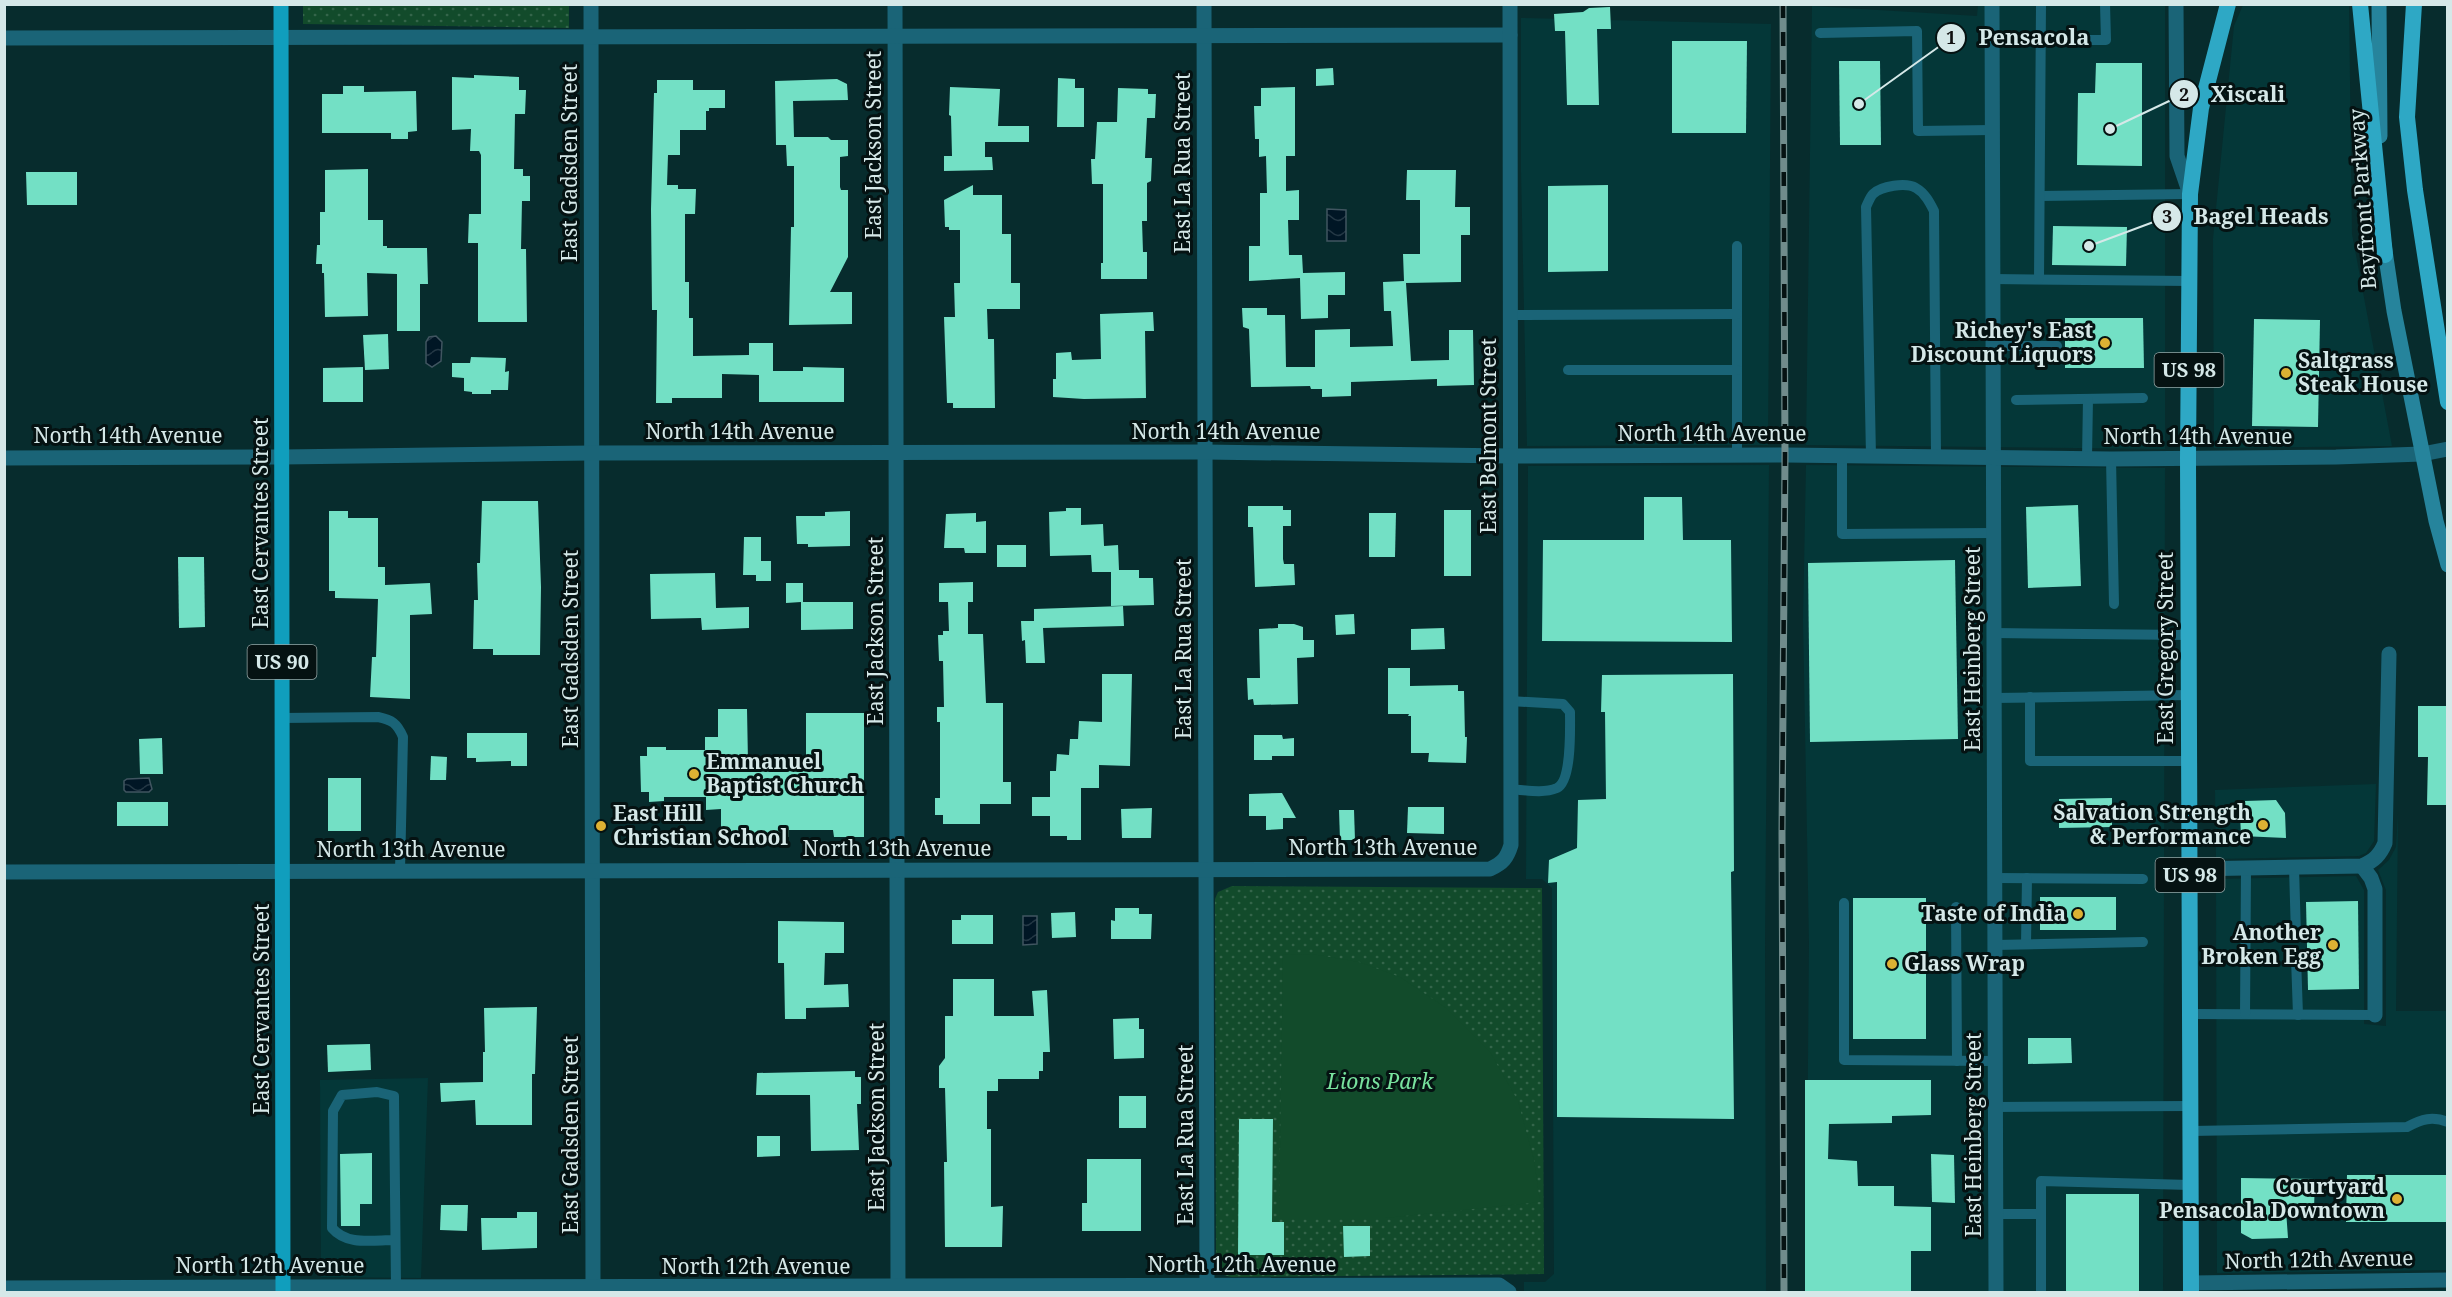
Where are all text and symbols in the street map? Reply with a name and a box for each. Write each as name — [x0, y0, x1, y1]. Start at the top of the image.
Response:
callout: Pensacola — [1936, 18, 2101, 58]
text: Pensacola — [1978, 21, 2090, 51]
text: 1 — [1946, 25, 1956, 49]
street label: East Jackson Street — [859, 51, 887, 239]
street label: East Gadsden Street — [555, 64, 583, 262]
street label: East La Rua Street — [1168, 73, 1196, 253]
callout: Xiscali — [2169, 74, 2298, 114]
text: Xiscali — [2211, 78, 2286, 108]
text: 2 — [2179, 82, 2189, 106]
street label: Bayfront Parkway — [2342, 108, 2382, 290]
callout: Bagel Heads — [2152, 197, 2341, 237]
text: Bagel Heads — [2193, 200, 2329, 230]
text: 3 — [2162, 204, 2172, 228]
place label: Richey's East Discount Liquors — [1911, 316, 2093, 368]
marker: Richey's East Discount Liquors — [2098, 336, 2112, 350]
street label: East Belmont Street — [1474, 338, 1502, 534]
place label: Saltgrass Steak House — [2298, 346, 2428, 398]
road number: US 98 — [2154, 353, 2224, 387]
marker: Saltgrass Steak House — [2279, 366, 2293, 380]
street label: North 14th Avenue — [646, 417, 834, 445]
street label: North 14th Avenue — [1132, 417, 1320, 445]
street label: East Cervantes Street — [246, 418, 274, 628]
street label: North 14th Avenue — [1618, 419, 1806, 447]
street label: North 14th Avenue — [34, 421, 222, 449]
street label: North 14th Avenue — [2104, 422, 2292, 450]
street label: East Jackson Street — [861, 537, 889, 725]
street label: East Heinberg Street — [1958, 547, 1986, 751]
street label: East Gadsden Street — [556, 550, 584, 748]
street label: East Gregory Street — [2151, 552, 2179, 744]
street label: East La Rua Street — [1169, 559, 1197, 739]
road number: US 90 — [248, 645, 316, 679]
place label: Emmanuel Baptist Church — [706, 747, 864, 799]
marker: Emmanuel Baptist Church — [687, 767, 701, 781]
place label: Salvation Strength & Performance — [2053, 798, 2251, 850]
place label: East Hill Christian School — [613, 799, 789, 851]
marker: Salvation Strength & Performance — [2256, 818, 2270, 832]
marker: East Hill Christian School — [594, 819, 608, 833]
street label: North 13th Avenue — [1289, 833, 1477, 861]
street label: North 13th Avenue — [803, 834, 991, 862]
street label: North 13th Avenue — [317, 835, 505, 863]
road number: US 98 — [2156, 858, 2224, 892]
place label: Taste of India — [1921, 899, 2066, 927]
street label: East Cervantes Street — [247, 904, 275, 1114]
marker: Taste of India — [2071, 907, 2085, 921]
place label: Another Broken Egg — [2201, 918, 2321, 970]
marker: Another Broken Egg — [2326, 938, 2340, 952]
place label: Glass Wrap — [1904, 949, 2025, 977]
marker: Glass Wrap — [1885, 957, 1899, 971]
street label: East Jackson Street — [862, 1023, 890, 1211]
street label: East Heinberg Street — [1959, 1033, 1987, 1237]
street label: East Gadsden Street — [556, 1036, 584, 1234]
street label: East La Rua Street — [1171, 1045, 1199, 1225]
park label: Lions Park — [1326, 1067, 1434, 1095]
place label: Courtyard Pensacola Downtown — [2159, 1172, 2385, 1224]
marker: Courtyard Pensacola Downtown — [2390, 1192, 2404, 1206]
street label: North 12th Avenue — [2224, 1243, 2414, 1275]
street label: North 12th Avenue — [1148, 1250, 1336, 1278]
street label: North 12th Avenue — [176, 1251, 364, 1279]
street label: North 12th Avenue — [662, 1252, 850, 1280]

